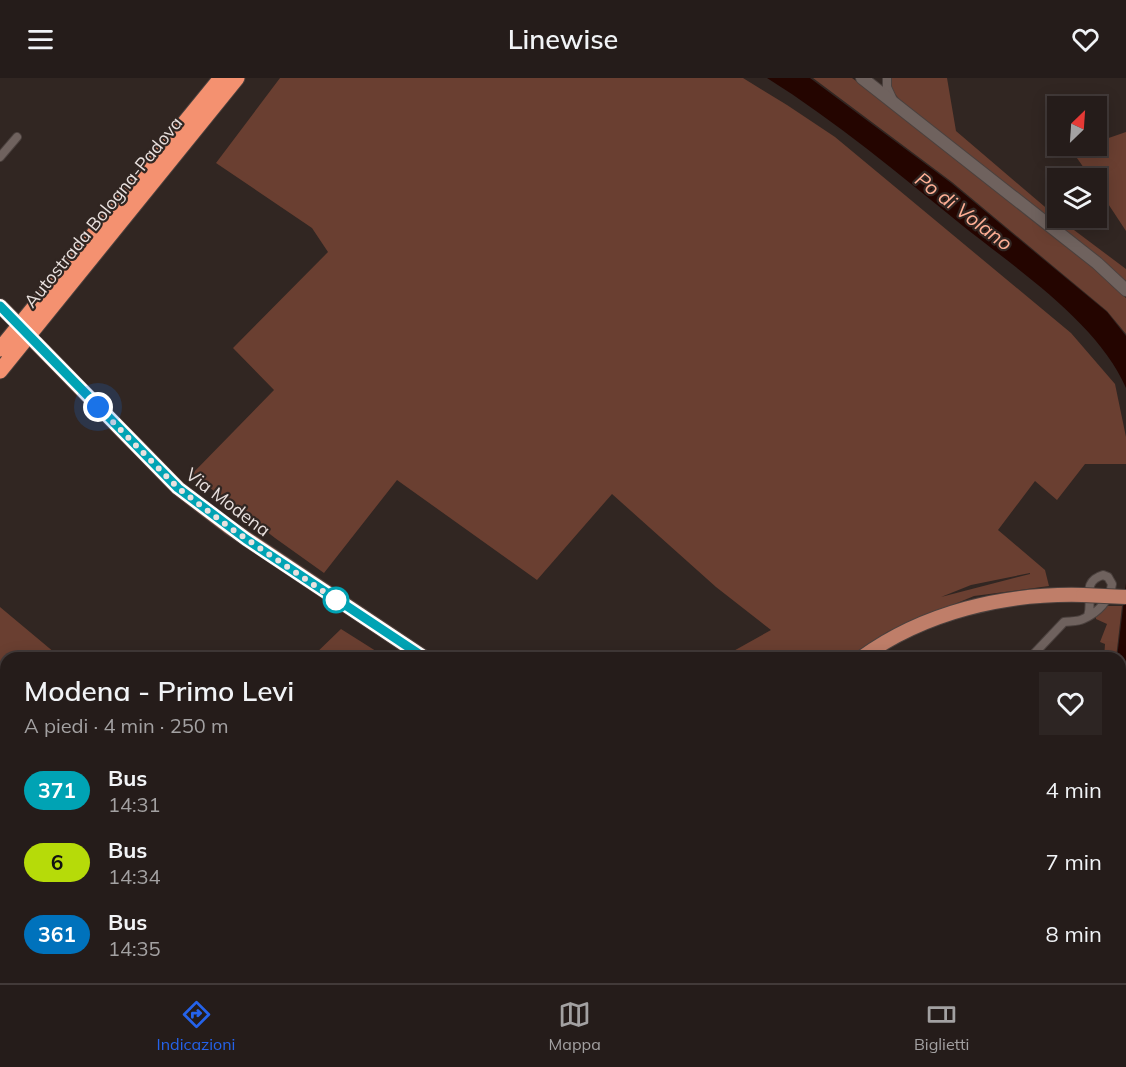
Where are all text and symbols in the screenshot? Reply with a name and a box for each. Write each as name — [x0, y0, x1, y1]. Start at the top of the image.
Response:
text: Linewise — [508, 22, 618, 56]
icon: menu — [24, 23, 57, 56]
icon: heart — [1069, 23, 1102, 56]
north arrow — [1047, 96, 1107, 156]
map controls — [1047, 96, 1107, 228]
street label: Autostrada Bologna-Padova — [19, 112, 187, 312]
water label: Po di Volano — [910, 166, 1018, 256]
button: layers — [1047, 168, 1107, 228]
your location — [83, 392, 113, 422]
street label: Via Modena — [181, 463, 275, 541]
unlabelled marker — [323, 587, 349, 613]
button: heart — [1039, 672, 1102, 735]
text: Modena - Primo Levi — [24, 673, 294, 708]
text: A piedi · 4 min · 250 m — [24, 713, 228, 738]
text: Bus — [108, 764, 147, 792]
text: 4 min — [1046, 776, 1102, 804]
text: 371 — [38, 777, 76, 803]
text: 14:31 — [108, 792, 161, 817]
text: Bus — [108, 836, 147, 864]
text: 7 min — [1046, 848, 1102, 876]
text: 6 — [51, 849, 63, 875]
text: 14:34 — [108, 864, 161, 889]
text: Bus — [108, 908, 147, 936]
text: 8 min — [1046, 920, 1102, 948]
text: 361 — [38, 921, 76, 947]
text: 14:35 — [108, 936, 161, 961]
tab: Indicazioni — [157, 998, 235, 1054]
tab: Mappa — [549, 998, 601, 1054]
tab: Biglietti — [914, 998, 969, 1054]

